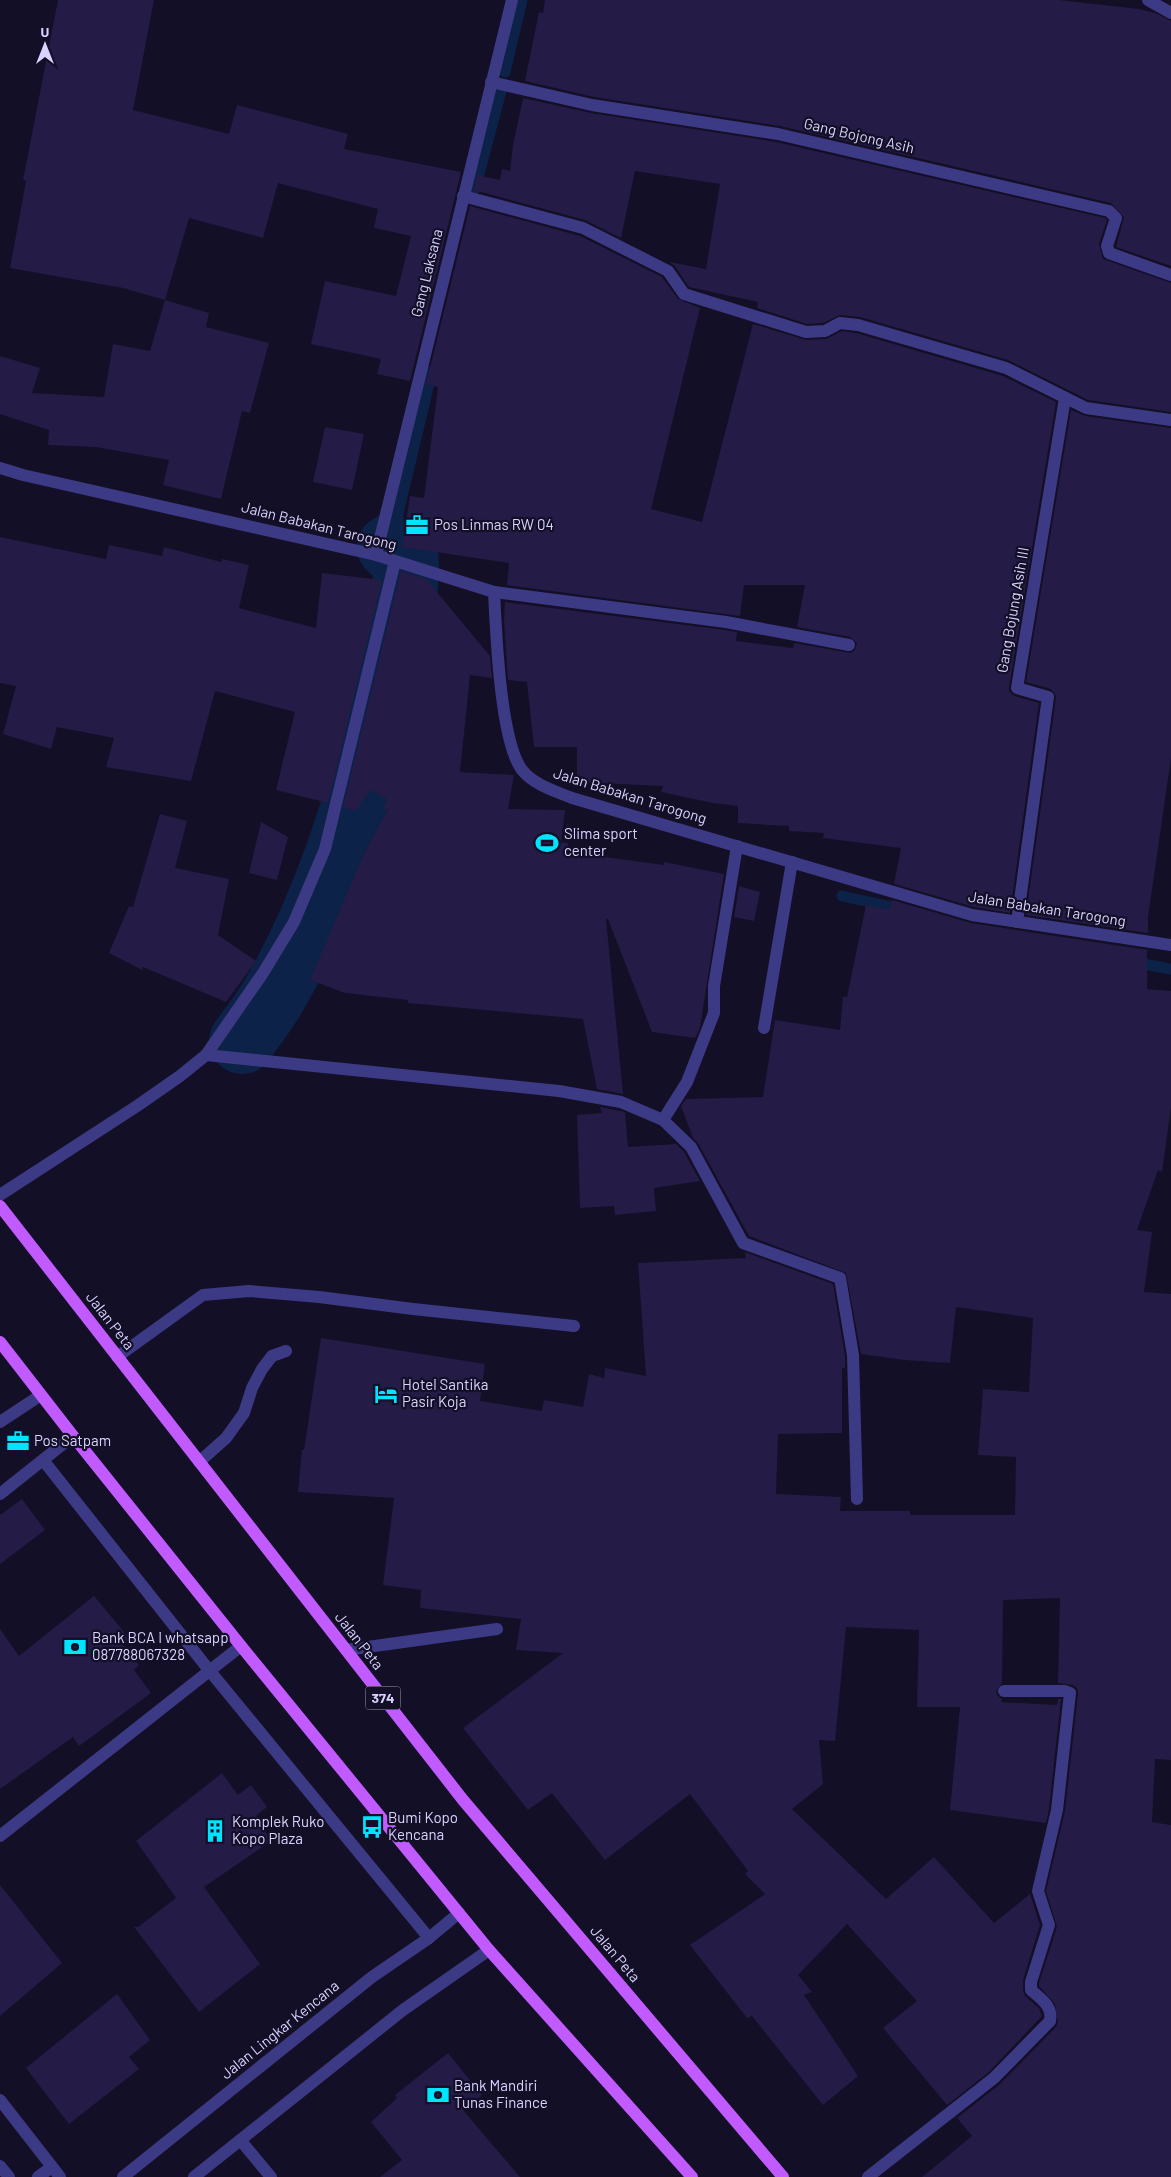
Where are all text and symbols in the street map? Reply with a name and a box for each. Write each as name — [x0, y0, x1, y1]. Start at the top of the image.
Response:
north arrow — [20, 20, 70, 70]
text: U — [41, 23, 50, 40]
street label: Gang Bojong Asih — [802, 114, 916, 156]
street label: Gang Laksana — [406, 227, 446, 319]
street label: Jalan Babakan Tarogong — [240, 497, 399, 553]
office icon: Pos Linmas RW 04 — [404, 512, 430, 538]
place label: Pos Linmas RW 04 — [434, 515, 554, 533]
street label: Gang Bojung Asih III — [992, 546, 1032, 674]
street label: Jalan Babakan Tarogong — [551, 763, 709, 827]
place label: Slima sport center — [564, 824, 638, 859]
sports icon: Slima sport center — [534, 830, 560, 856]
street label: Jalan Babakan Tarogong — [967, 887, 1127, 929]
street label: Jalan Peta — [83, 1288, 139, 1353]
place label: Hotel Santika Pasir Koja — [402, 1375, 488, 1410]
hotel icon: Hotel Santika Pasir Koja — [373, 1381, 399, 1407]
office icon: Pos Satpam — [5, 1428, 31, 1454]
place label: Pos Satpam — [34, 1431, 111, 1449]
street label: Jalan Peta — [332, 1608, 388, 1673]
place label: Bank BCA I whatsapp 087788067328 — [92, 1628, 228, 1663]
bank icon: Bank BCA I whatsapp 087788067328 — [62, 1634, 88, 1660]
road number: 374 — [366, 1686, 400, 1710]
place label: Bumi Kopo Kencana — [388, 1808, 458, 1843]
place label: Komplek Ruko Kopo Plaza — [232, 1812, 324, 1847]
bus stop icon: Bumi Kopo Kencana — [359, 1814, 385, 1840]
building icon: Komplek Ruko Kopo Plaza — [202, 1818, 228, 1844]
street label: Jalan Peta — [587, 1921, 645, 1985]
street label: Jalan Lingkar Kencana — [217, 1976, 342, 2082]
place label: Bank Mandiri Tunas Finance — [454, 2076, 548, 2111]
bank icon: Bank Mandiri Tunas Finance — [425, 2082, 451, 2108]

